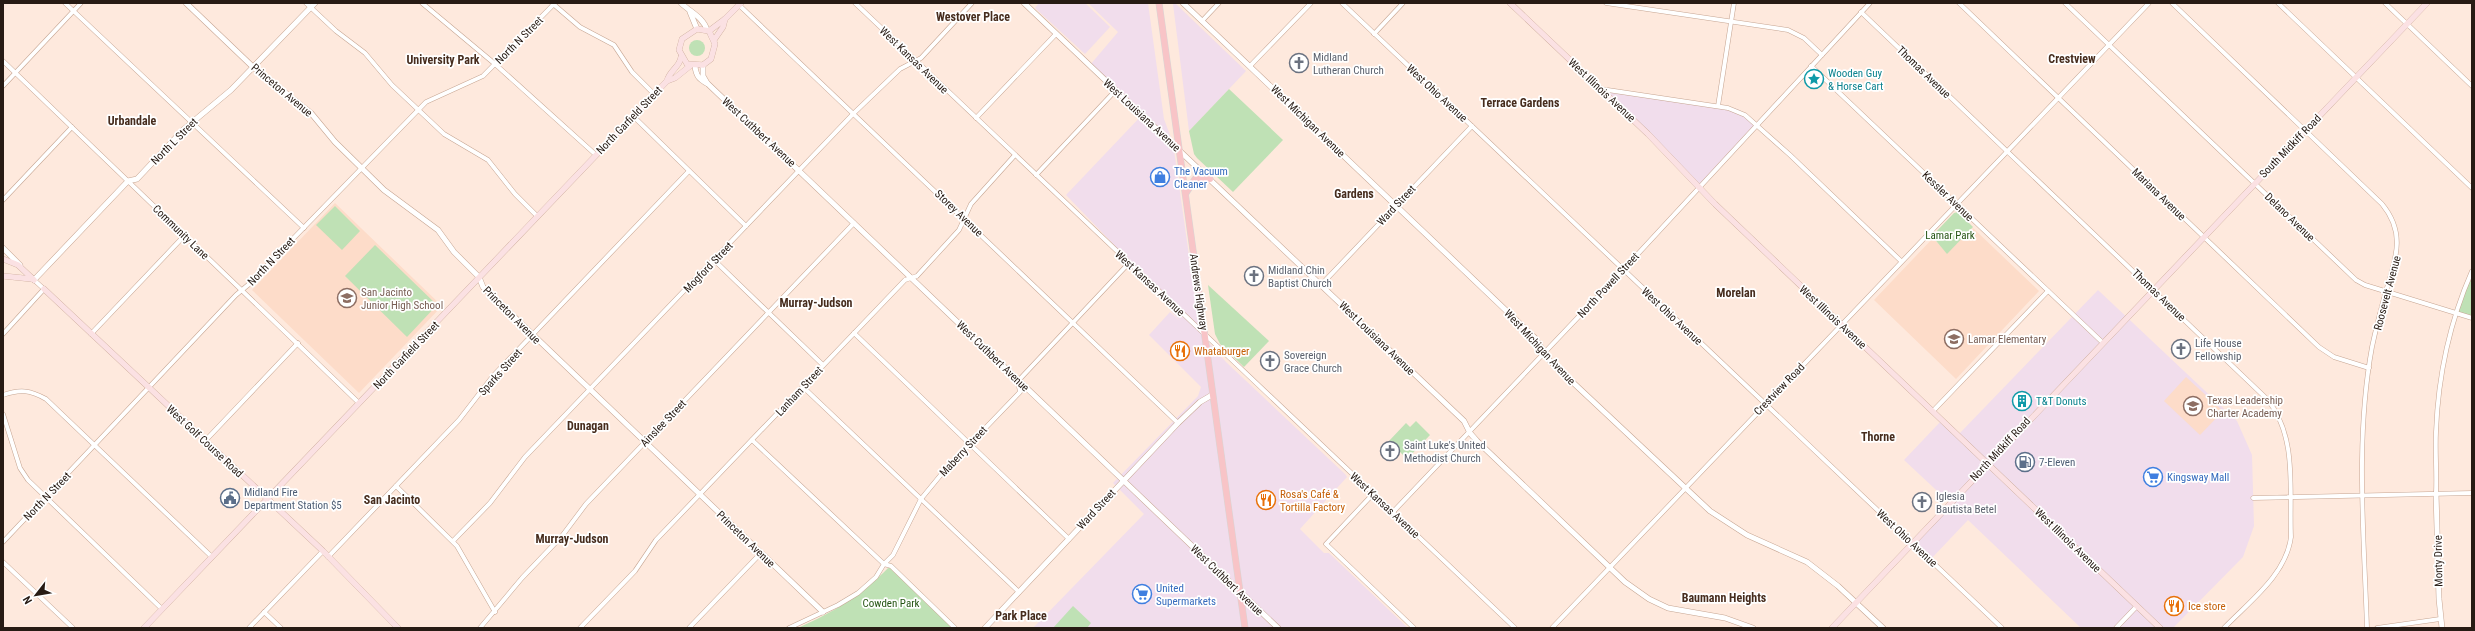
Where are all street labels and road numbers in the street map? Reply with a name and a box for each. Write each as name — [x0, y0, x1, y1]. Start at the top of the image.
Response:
street label: North N Street — [493, 14, 546, 67]
street label: West Kansas Avenue — [877, 24, 951, 96]
street label: Thomas Avenue — [1894, 44, 1953, 101]
street label: West Illinois Avenue — [1565, 56, 1638, 125]
street label: Princeton Avenue — [248, 61, 315, 120]
street label: West Ohio Avenue — [1404, 62, 1470, 125]
street label: West Louisiana Avenue — [1101, 76, 1183, 154]
street label: West Michigan Avenue — [1268, 83, 1347, 160]
street label: North Garfield Street — [594, 84, 665, 157]
street label: West Cuthbert Avenue — [719, 95, 798, 170]
street label: South Midkiff Road — [2257, 112, 2324, 181]
street label: North L Street — [148, 115, 200, 167]
street label: Mariana Avenue — [2129, 166, 2188, 223]
street label: Kessler Avenue — [1919, 169, 1976, 224]
street label: Ward Street — [1374, 182, 1418, 228]
street label: Storey Avenue — [932, 187, 985, 239]
street label: Delano Avenue — [2262, 190, 2317, 244]
street label: Community Lane — [150, 202, 211, 262]
street label: North N Street — [245, 234, 298, 288]
street label: Mogford Street — [681, 239, 736, 295]
street label: West Kansas Avenue — [1112, 248, 1187, 319]
street label: North Powell Street — [1575, 250, 1642, 321]
street label: Andrews Highway — [1187, 253, 1210, 332]
street label: Roosevelt Avenue — [2371, 254, 2404, 332]
street label: Thomas Avenue — [2129, 267, 2188, 324]
street label: West Illinois Avenue — [1796, 283, 1869, 352]
street label: Princeton Avenue — [480, 284, 543, 347]
street label: West Ohio Avenue — [1639, 285, 1705, 348]
street label: West Louisiana Avenue — [1336, 299, 1417, 378]
street label: West Michigan Avenue — [1501, 307, 1578, 388]
street label: West Cuthbert Avenue — [954, 318, 1032, 394]
street label: North Garfield Street — [371, 319, 442, 392]
street label: Sparks Street — [476, 346, 525, 398]
street label: Crestview Road — [1751, 361, 1807, 418]
street label: Lanham Street — [773, 364, 826, 419]
street label: Ainslee Street — [638, 397, 689, 450]
street label: West Golf Course Road — [164, 403, 246, 480]
street label: North Midkiff Road — [1968, 415, 2033, 484]
street label: Maberry Street — [937, 424, 990, 479]
street label: North N Street — [21, 469, 74, 523]
street label: West Kansas Avenue — [1347, 470, 1422, 541]
street label: Ward Street — [1074, 486, 1118, 532]
street label: West Illinois Avenue — [2032, 505, 2103, 575]
street label: West Ohio Avenue — [1874, 507, 1940, 570]
street label: Princeton Avenue — [714, 508, 777, 570]
street label: Monty Drive — [2432, 535, 2445, 587]
street label: West Cuthbert Avenue — [1188, 542, 1266, 618]

